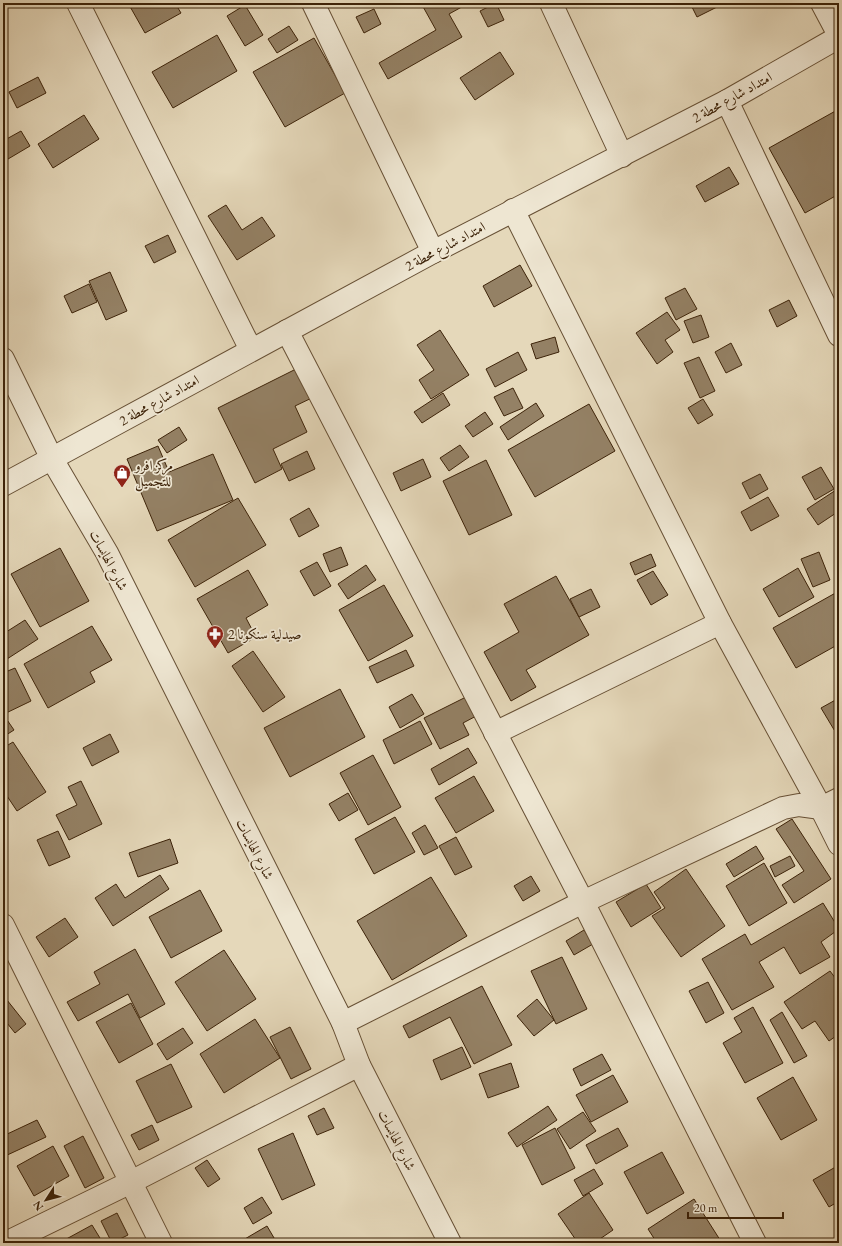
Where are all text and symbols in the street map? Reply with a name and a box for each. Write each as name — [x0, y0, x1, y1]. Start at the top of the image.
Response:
street label: امتداد شارع محطة 2 — [689, 68, 777, 129]
street label: امتداد شارع محطة 2 — [402, 217, 490, 277]
street label: امتداد شارع محطة 2 — [116, 371, 204, 432]
place label: مركز افرو للتجميل — [133, 456, 173, 492]
shop icon: مركز افرو للتجميل — [112, 463, 132, 488]
street label: شارع الهايسات — [83, 527, 132, 595]
pharmacy icon: صيدلية سنكونا 2 — [205, 624, 225, 649]
place label: صيدلية سنكونا 2 — [228, 625, 302, 643]
street label: شارع الهايسات — [229, 816, 278, 884]
street label: شارع الهايسات — [371, 1107, 420, 1175]
north arrow — [26, 1180, 66, 1220]
scale bar — [688, 1194, 783, 1220]
text: N — [30, 1198, 46, 1214]
text: 20 m — [694, 1200, 718, 1216]

